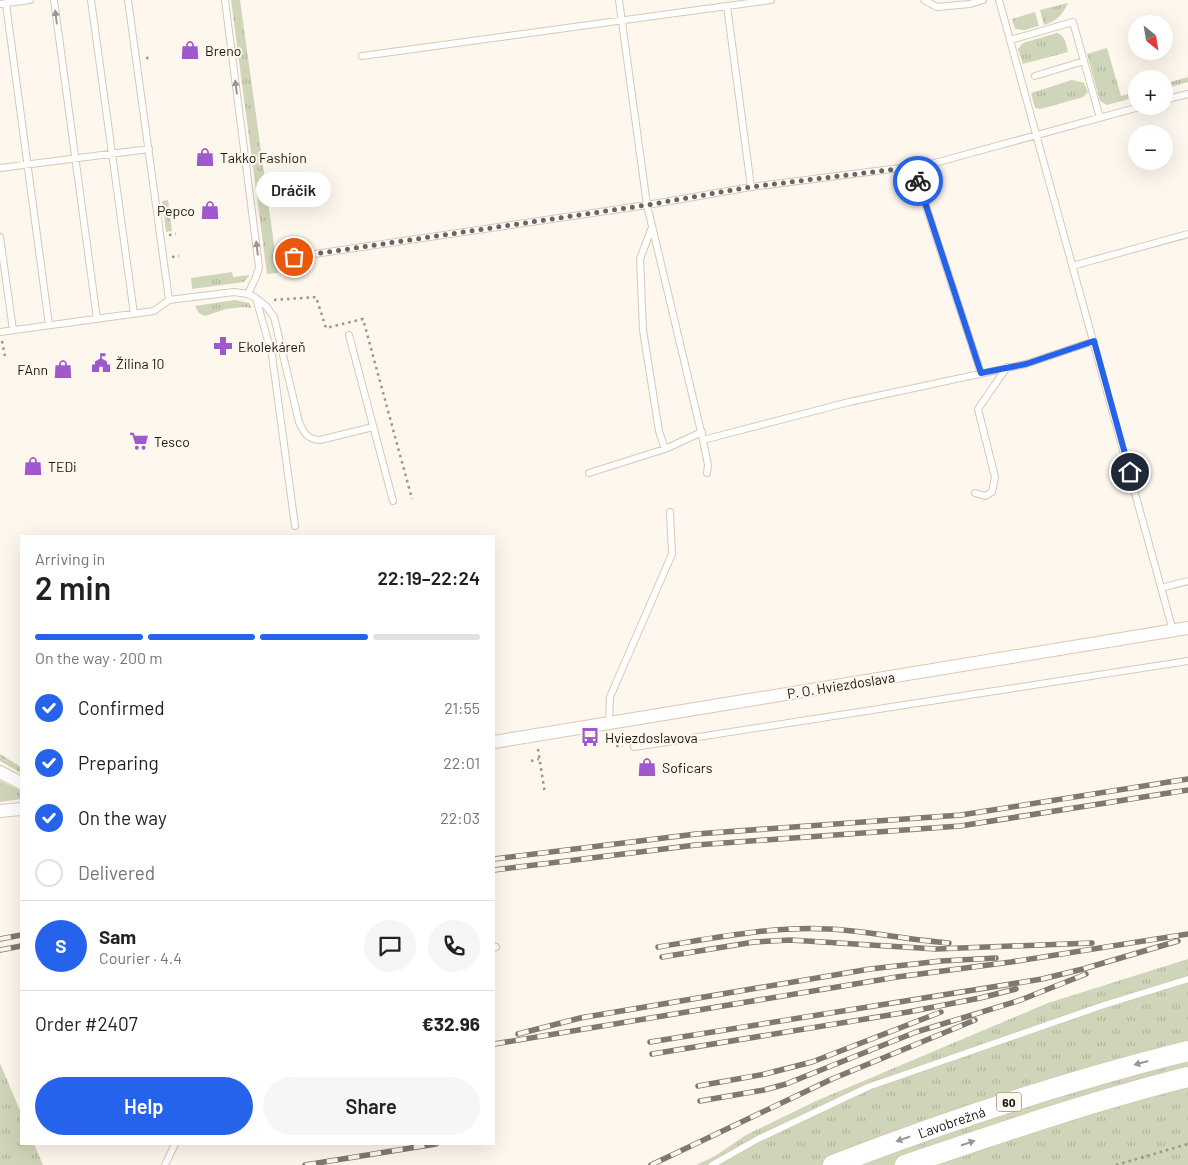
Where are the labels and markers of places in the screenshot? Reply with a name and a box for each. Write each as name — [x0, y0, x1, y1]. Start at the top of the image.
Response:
shop icon: Breno — [179, 39, 201, 61]
place label: Breno — [205, 42, 241, 59]
shop icon: Takko Fashion — [194, 146, 216, 168]
place label: Takko Fashion — [220, 149, 307, 166]
callout: Dráčik — [256, 172, 332, 207]
shop icon: Pepco — [199, 199, 221, 221]
place label: Pepco — [157, 202, 195, 219]
pin — [273, 236, 315, 278]
pharmacy icon: Ekolekáreň — [212, 335, 234, 357]
place label: Ekolekáreň — [238, 338, 306, 355]
public building icon: Žilina 10 — [90, 352, 112, 374]
place label: Žilina 10 — [116, 355, 164, 372]
shop icon: FAnn — [52, 358, 74, 380]
place label: FAnn — [17, 361, 48, 378]
supermarket icon: Tesco — [128, 430, 150, 452]
place label: Tesco — [154, 433, 190, 450]
pin — [1109, 451, 1151, 493]
shop icon: TEDi — [22, 455, 44, 477]
place label: TEDi — [48, 458, 77, 475]
bus stop icon: Hviezdoslavova — [579, 726, 601, 748]
place label: Hviezdoslavova — [605, 729, 698, 746]
shop icon: Soficars — [636, 756, 658, 778]
place label: Soficars — [662, 759, 713, 776]

